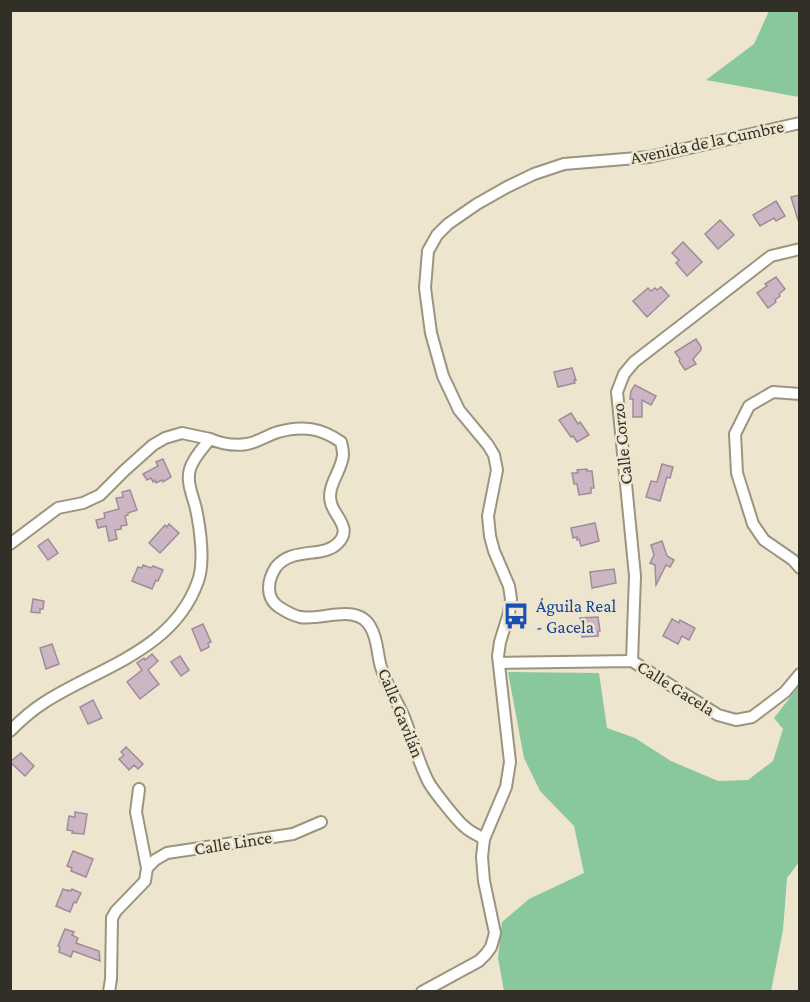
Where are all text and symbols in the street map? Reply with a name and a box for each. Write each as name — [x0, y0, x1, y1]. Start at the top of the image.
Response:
street label: Avenida de la Cumbre — [628, 116, 786, 168]
street label: Calle Corzo — [608, 402, 636, 486]
place label: Águila Real - Gacela — [536, 596, 617, 637]
bus stop icon: Águila Real - Gacela — [501, 601, 531, 631]
street label: Calle Gacela — [634, 656, 718, 720]
street label: Calle Gavilán — [374, 665, 428, 761]
street label: Calle Lince — [193, 827, 273, 859]

